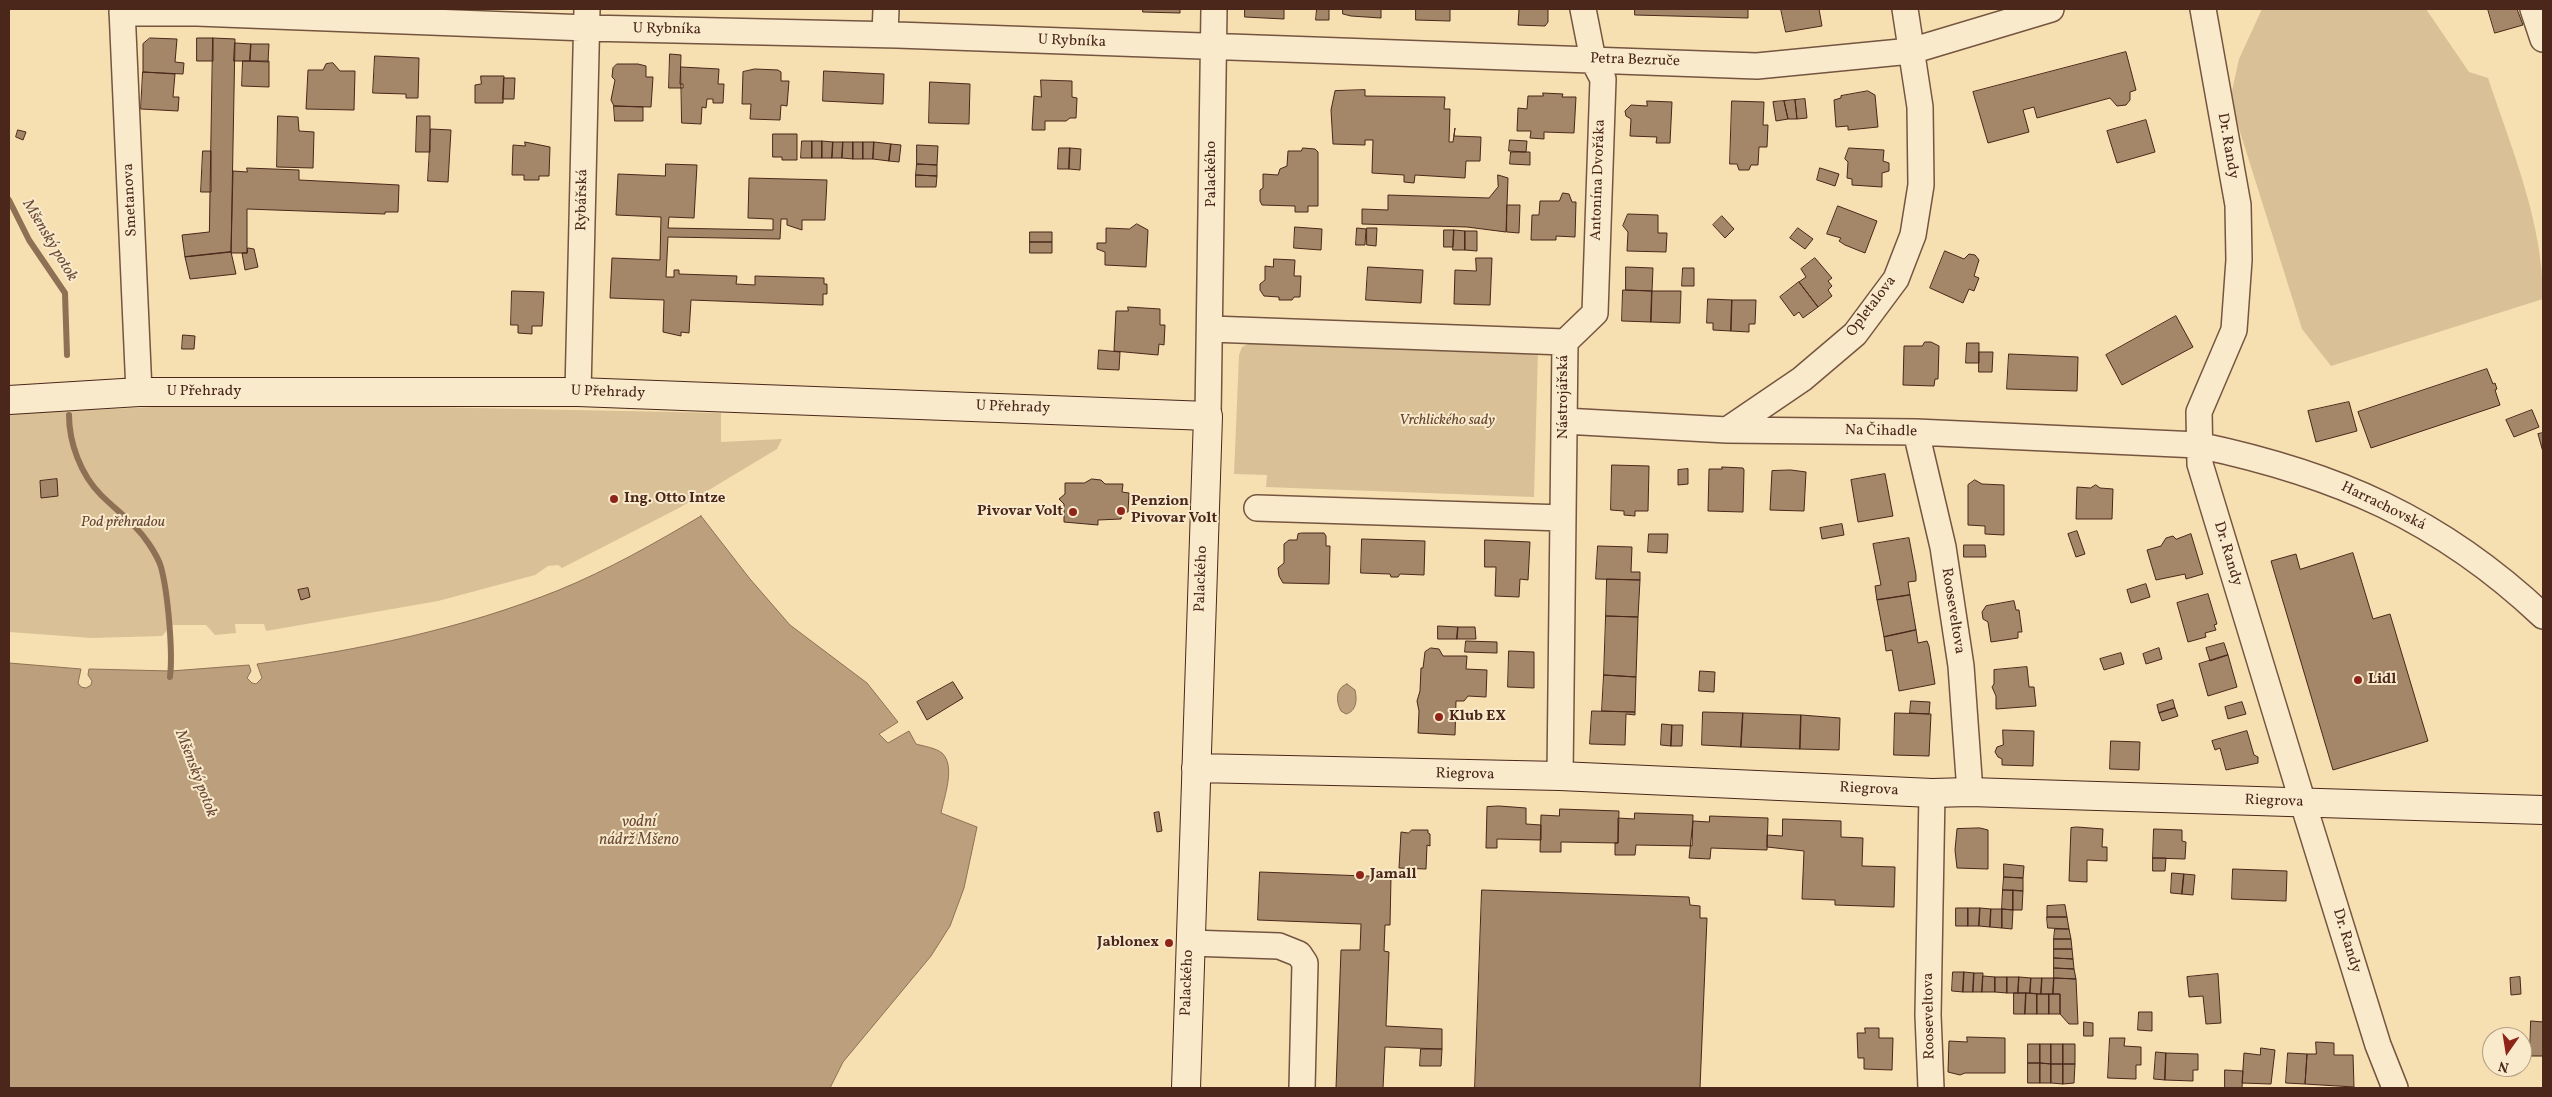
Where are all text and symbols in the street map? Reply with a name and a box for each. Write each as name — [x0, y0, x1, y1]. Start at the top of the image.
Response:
street label: U Rybníka — [633, 20, 701, 40]
street label: U Rybníka — [1038, 32, 1106, 52]
street label: Petra Bezruče — [1590, 50, 1680, 72]
street label: Dr. Randy — [2212, 112, 2242, 180]
street label: Antonína Dvořáka — [1588, 119, 1610, 241]
street label: Palackého — [1203, 141, 1221, 207]
street label: Smetanova — [120, 163, 142, 237]
street label: Rybářská — [573, 169, 593, 231]
water label: Mšenský potok — [17, 197, 81, 285]
street label: Opletalova — [1843, 273, 1901, 341]
street label: Nástrojářská — [1555, 355, 1573, 439]
street label: U Přehrady — [167, 383, 241, 401]
street label: U Přehrady — [570, 383, 646, 403]
street label: U Přehrady — [975, 398, 1051, 418]
park label: Vrchlického sady — [1399, 412, 1495, 430]
street label: Na Čihadle — [1845, 422, 1917, 442]
street label: Harrachovská — [2338, 479, 2428, 535]
place label: Ing. Otto Intze — [624, 490, 725, 508]
marker: Ing. Otto Intze — [608, 493, 620, 505]
place label: Penzion Pivovar Volt — [1131, 493, 1217, 528]
place label: Pivovar Volt — [977, 503, 1063, 521]
marker: Penzion Pivovar Volt — [1115, 505, 1127, 517]
marker: Pivovar Volt — [1067, 506, 1079, 518]
park label: Pod přehradou — [81, 514, 165, 532]
street label: Dr. Randy — [2209, 520, 2245, 588]
street label: Palackého — [1192, 545, 1212, 613]
street label: Rooseveltova — [1936, 567, 1968, 655]
place label: Lidl — [2368, 671, 2396, 689]
marker: Lidl — [2352, 674, 2364, 686]
place label: Klub EX — [1449, 708, 1506, 726]
marker: Klub EX — [1433, 711, 1445, 723]
water label: Mšenský potok — [170, 728, 220, 820]
street label: Riegrova — [1435, 765, 1495, 785]
street label: Riegrova — [1839, 779, 1899, 801]
street label: Riegrova — [2244, 792, 2304, 812]
water label: vodní nádrž Mšeno — [599, 813, 679, 851]
place label: Jamall — [1370, 866, 1417, 884]
marker: Jamall — [1354, 869, 1366, 881]
street label: Dr. Randy — [2328, 907, 2364, 975]
place label: Jablonex — [1097, 934, 1159, 952]
marker: Jablonex — [1163, 937, 1175, 949]
street label: Palackého — [1178, 949, 1198, 1017]
street label: Rooseveltova — [1920, 972, 1940, 1060]
north arrow — [2482, 1027, 2532, 1077]
text: N — [2497, 1056, 2511, 1077]

